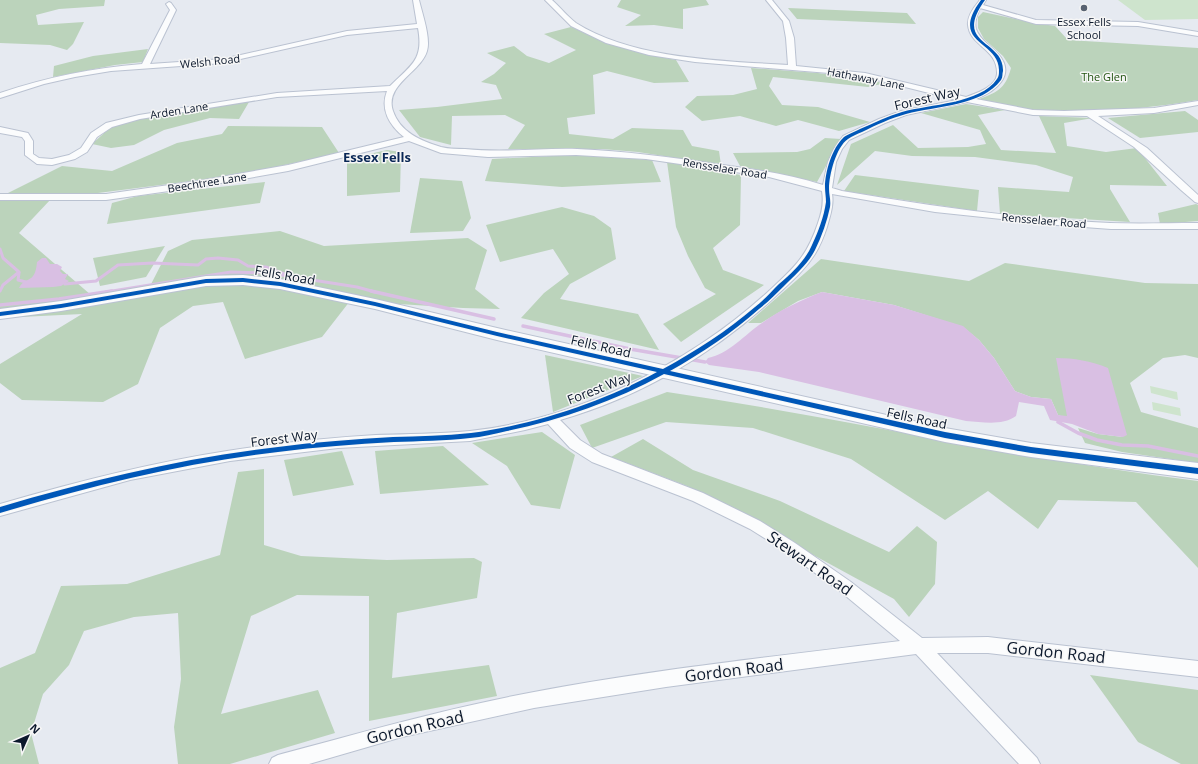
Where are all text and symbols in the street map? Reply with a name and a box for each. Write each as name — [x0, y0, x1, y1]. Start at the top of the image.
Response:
marker: Essex Fells School — [1079, 3, 1089, 13]
place label: Essex Fells School — [1057, 14, 1111, 42]
street label: Welsh Road — [179, 50, 241, 72]
street label: Hathaway Lane — [826, 63, 906, 93]
park label: The Glen — [1081, 69, 1127, 84]
street label: Forest Way — [892, 82, 962, 114]
street label: Arden Lane — [149, 98, 209, 122]
district label: Essex Fells — [343, 148, 411, 166]
street label: Rensselaer Road — [682, 154, 768, 182]
street label: Beechtree Lane — [166, 168, 248, 196]
street label: Rensselaer Road — [1001, 209, 1087, 231]
street label: Fells Road — [253, 261, 317, 289]
street label: Fells Road — [569, 330, 633, 362]
street label: Forest Way — [564, 367, 634, 408]
street label: Fells Road — [885, 403, 949, 433]
street label: Forest Way — [250, 425, 319, 451]
street label: Stewart Road — [763, 526, 857, 600]
street label: Gordon Road — [1005, 636, 1107, 668]
street label: Gordon Road — [683, 653, 785, 687]
street label: Gordon Road — [364, 705, 466, 749]
north arrow — [8, 716, 48, 756]
text: N — [27, 720, 44, 737]

